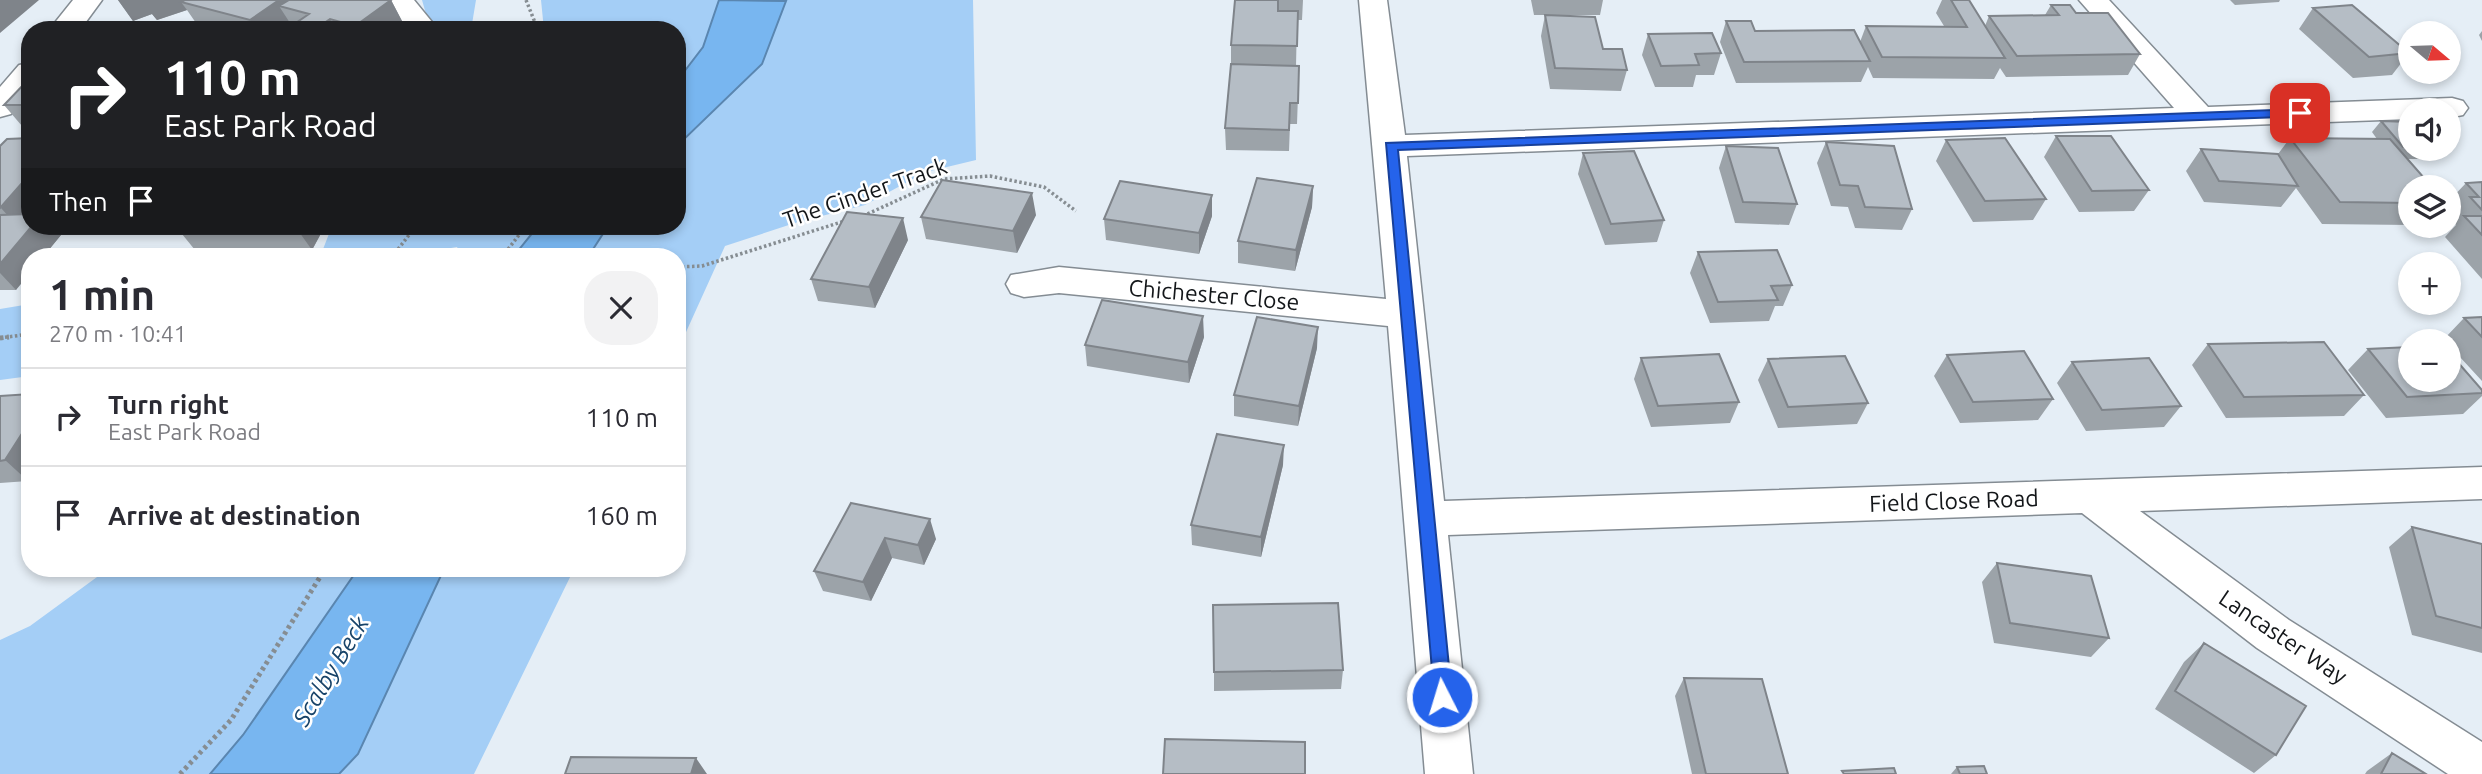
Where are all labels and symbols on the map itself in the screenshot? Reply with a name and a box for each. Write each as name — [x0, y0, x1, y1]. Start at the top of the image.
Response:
north arrow — [2398, 21, 2460, 84]
pin — [2270, 83, 2330, 143]
street label: The Cinder Track — [780, 153, 950, 232]
street label: Chichester Close — [1128, 275, 1300, 314]
street label: Field Close Road — [1869, 485, 2039, 516]
street label: Lancaster Way — [2215, 585, 2352, 688]
water label: Scalby Beck — [287, 610, 374, 731]
position arrow — [1405, 660, 1479, 734]

